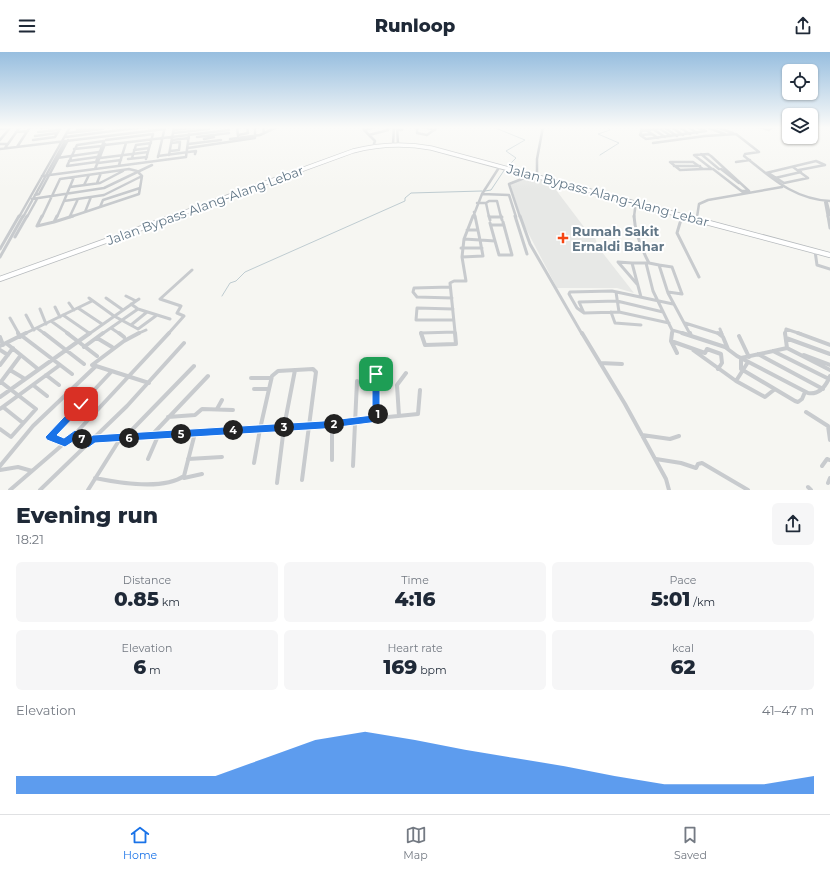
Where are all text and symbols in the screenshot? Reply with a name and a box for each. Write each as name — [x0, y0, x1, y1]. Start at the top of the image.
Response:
icon: menu — [16, 15, 38, 37]
text: Runloop — [375, 15, 455, 37]
icon: share — [792, 15, 814, 37]
map controls — [782, 64, 818, 144]
button: locate — [782, 64, 818, 100]
button: layers — [782, 108, 818, 144]
street label: Jalan Bypass Alang-Alang Lebar — [504, 160, 711, 230]
street label: Jalan Bypass Alang-Alang Lebar — [103, 162, 306, 249]
place label: Rumah Sakit Ernaldi Bahar — [572, 223, 665, 254]
marker: Rumah Sakit Ernaldi Bahar — [557, 232, 569, 244]
pin — [359, 357, 393, 391]
icon: arrive — [365, 363, 387, 385]
pin — [64, 387, 98, 421]
icon: check — [70, 393, 92, 415]
pin: 1 — [368, 404, 388, 424]
text: 1 — [376, 407, 380, 421]
pin: 2 — [324, 414, 344, 434]
pin: 3 — [274, 417, 294, 437]
text: 2 — [331, 417, 337, 431]
pin: 4 — [223, 420, 243, 440]
text: 3 — [281, 420, 287, 434]
text: 4 — [229, 423, 237, 437]
pin: 5 — [171, 424, 191, 444]
text: 5 — [178, 427, 184, 441]
pin: 6 — [119, 428, 139, 448]
pin: 7 — [72, 429, 92, 449]
text: 6 — [125, 431, 133, 445]
text: 7 — [79, 432, 85, 446]
text: Evening run — [16, 502, 158, 529]
button: share — [772, 503, 814, 545]
text: 18:21 — [16, 531, 44, 547]
text: Distance — [123, 573, 171, 587]
text: Time — [401, 573, 429, 587]
text: Pace — [670, 573, 696, 587]
text: 0.85 — [114, 587, 159, 611]
text: 4:16 — [395, 587, 435, 611]
text: 5:01 — [651, 587, 690, 611]
text: km — [159, 595, 180, 609]
text: /km — [690, 595, 715, 609]
text: Elevation — [122, 641, 172, 655]
text: Heart rate — [387, 641, 443, 655]
text: kcal — [672, 641, 694, 655]
text: 6 — [133, 655, 146, 679]
text: 169 — [383, 655, 417, 679]
text: 62 — [671, 655, 695, 679]
text: m — [146, 663, 161, 677]
text: bpm — [417, 663, 447, 677]
text: Elevation — [16, 702, 76, 718]
text: 41–47 m — [762, 702, 814, 718]
tab: Home — [123, 824, 157, 862]
tab: Map — [403, 824, 428, 862]
tab: Saved — [674, 824, 707, 862]

